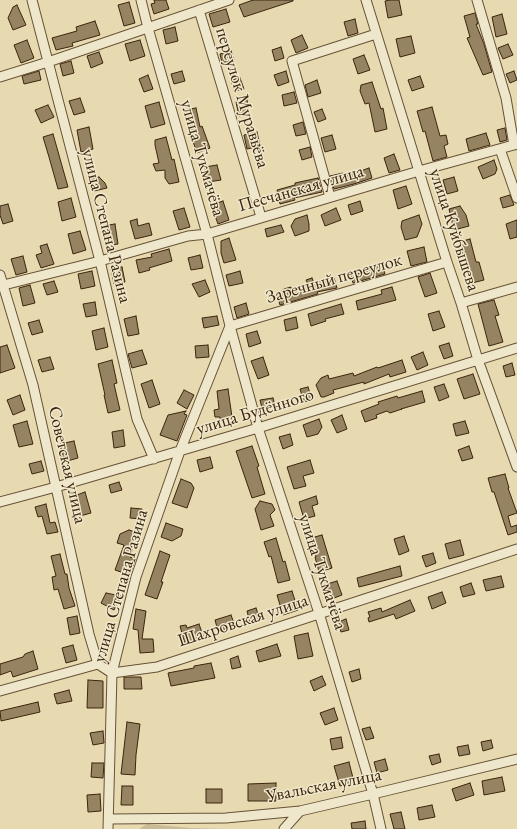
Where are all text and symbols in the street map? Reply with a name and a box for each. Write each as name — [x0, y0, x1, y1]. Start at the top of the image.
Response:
street label: переулок Муравьёва — [210, 25, 274, 171]
street label: улица Тукмачёва — [175, 97, 229, 219]
street label: улица Степана Разина — [76, 147, 136, 305]
street label: Песчанская улица — [236, 161, 366, 217]
street label: улица Куйбышева — [424, 166, 484, 294]
street label: Заречный переулок — [264, 249, 404, 309]
street label: улица Будённого — [194, 384, 316, 440]
street label: Советская улица — [43, 404, 91, 526]
street label: улица Степана Разина — [89, 507, 153, 665]
street label: улица Тукмачёва — [293, 511, 351, 633]
street label: Шахровская улица — [175, 590, 311, 652]
street label: Увальская улица — [265, 764, 383, 808]

